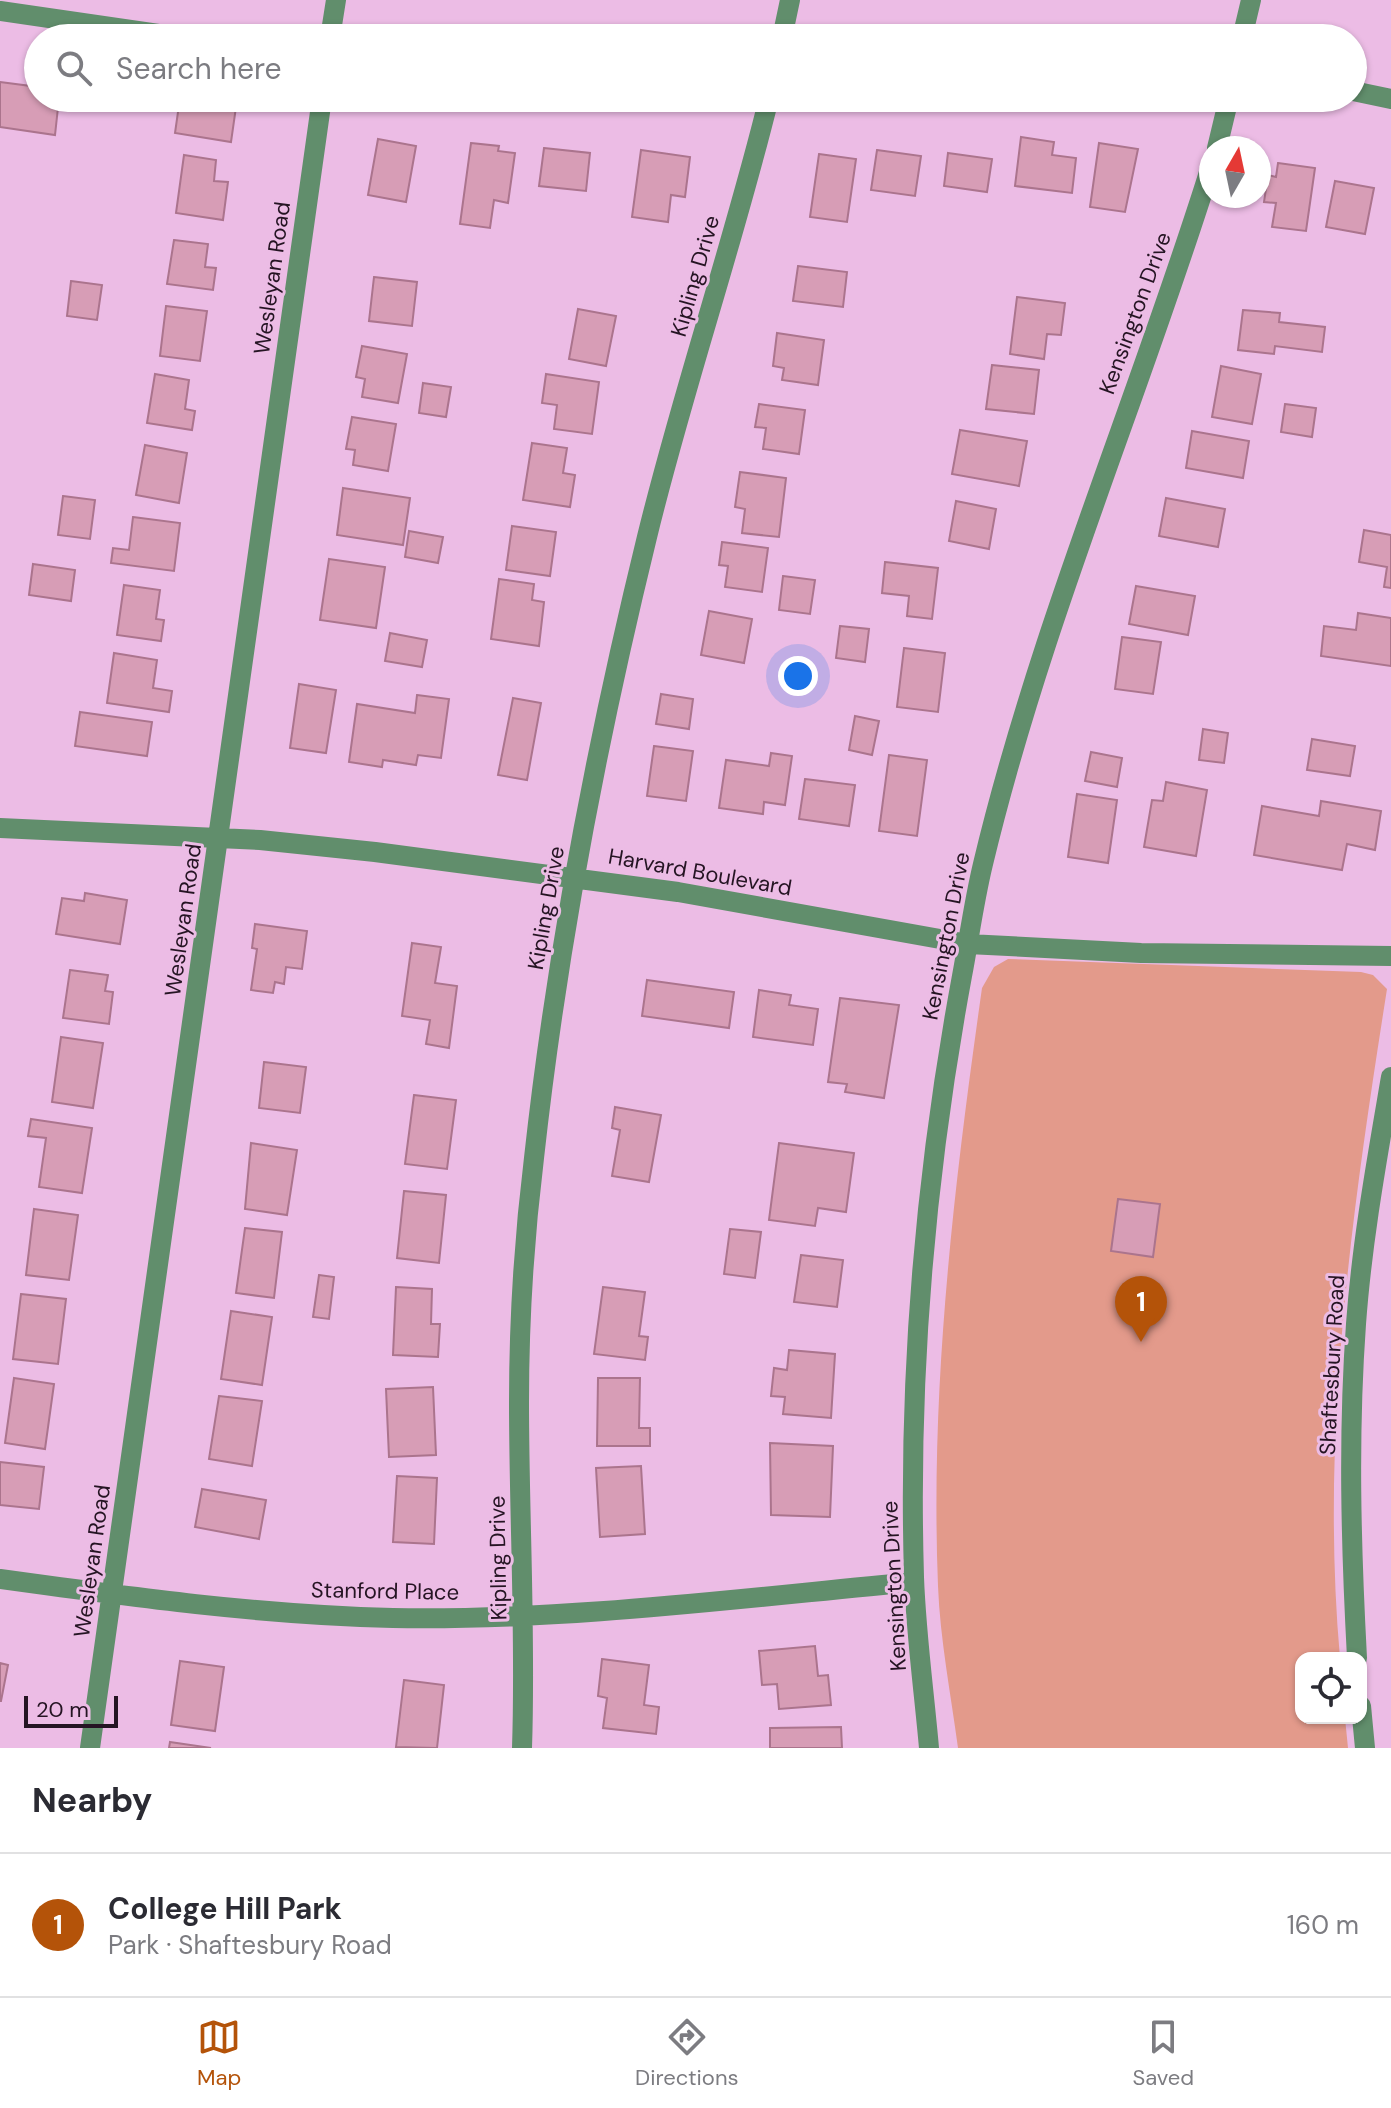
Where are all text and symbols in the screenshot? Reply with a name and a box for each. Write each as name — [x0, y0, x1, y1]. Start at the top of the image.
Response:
search box — [24, 24, 1367, 112]
icon: search — [52, 46, 96, 90]
text: Search here — [116, 49, 282, 88]
north arrow — [1199, 136, 1271, 208]
street label: Wesleyan Road — [247, 200, 297, 356]
street label: Kipling Drive — [664, 212, 726, 340]
street label: Kensington Drive — [1092, 228, 1178, 398]
your location — [778, 656, 818, 696]
street label: Wesleyan Road — [158, 842, 208, 998]
street label: Harvard Boulevard — [606, 842, 794, 902]
street label: Kipling Drive — [521, 844, 571, 972]
street label: Kensington Drive — [916, 850, 976, 1022]
street label: Shaftesbury Road — [1313, 1274, 1351, 1456]
pin: 1 — [1115, 1276, 1167, 1342]
street label: Wesleyan Road — [67, 1483, 117, 1639]
street label: Kipling Drive — [482, 1495, 514, 1621]
street label: Kensington Drive — [875, 1500, 913, 1672]
street label: Stanford Place — [311, 1575, 459, 1607]
map controls — [1295, 1652, 1367, 1724]
button: locate — [1295, 1652, 1367, 1724]
scale bar — [24, 1692, 118, 1728]
text: 20 m — [36, 1695, 89, 1724]
text: Nearby — [32, 1778, 152, 1823]
text: College Hill Park — [108, 1889, 342, 1928]
text: 1 — [53, 1908, 63, 1942]
text: 160 m — [1287, 1908, 1359, 1942]
text: Park · Shaftesbury Road — [108, 1928, 392, 1962]
tab: Map — [197, 2015, 241, 2092]
tab: Directions — [635, 2015, 739, 2092]
tab: Saved — [1132, 2015, 1194, 2092]

